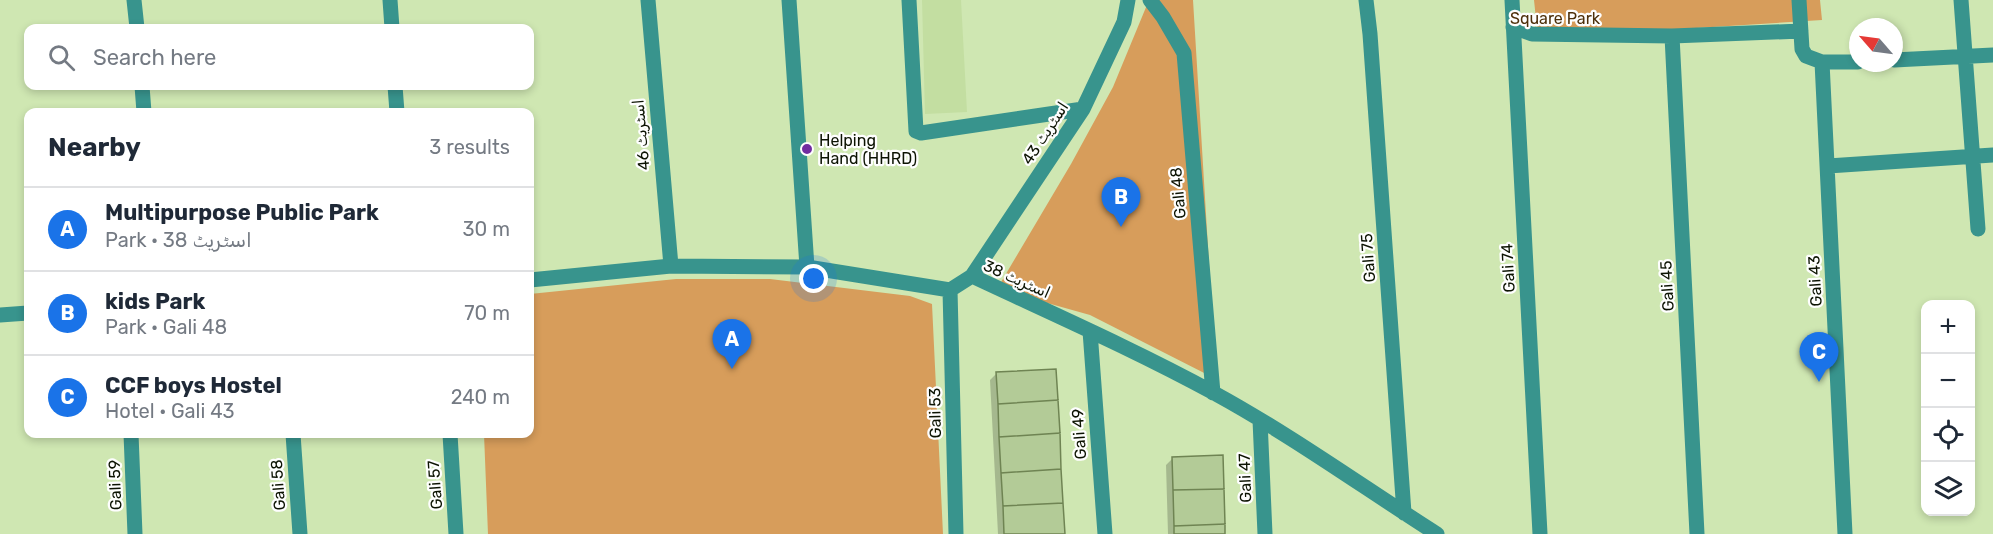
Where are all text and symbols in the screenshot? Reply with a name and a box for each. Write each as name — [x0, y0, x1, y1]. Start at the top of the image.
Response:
park label: Square Park — [1510, 9, 1601, 28]
north arrow — [1849, 18, 1903, 72]
search box — [24, 24, 534, 90]
icon: search — [45, 41, 78, 74]
text: Search here — [93, 44, 216, 71]
street label: اسٹریٹ 43 — [1018, 98, 1073, 168]
street label: اسٹریٹ 46 — [628, 99, 655, 171]
place label: Helping Hand (HHRD) — [819, 131, 917, 168]
text: Nearby — [48, 132, 141, 163]
text: 3 results — [429, 135, 510, 159]
marker: Helping Hand (HHRD) — [800, 142, 814, 156]
street label: Gali 48 — [1166, 167, 1190, 219]
pin: B — [1102, 178, 1140, 227]
text: Multipurpose Public Park — [105, 199, 379, 226]
text: A — [60, 217, 75, 241]
text: 30 m — [463, 217, 510, 241]
text: Park · اسٹریٹ 38 — [105, 228, 252, 252]
street label: Gali 75 — [1357, 233, 1379, 283]
street label: Gali 74 — [1497, 243, 1519, 293]
street label: Gali 43 — [1804, 255, 1826, 307]
street label: اسٹریٹ 38 — [980, 256, 1053, 303]
street label: Gali 45 — [1656, 260, 1678, 312]
your location — [799, 264, 828, 293]
text: kids Park — [105, 288, 205, 315]
map controls — [1921, 300, 1975, 516]
button: + — [1921, 300, 1975, 354]
text: B — [60, 301, 75, 325]
text: 70 m — [464, 301, 510, 325]
text: Park · Gali 48 — [105, 315, 227, 339]
pin: A — [712, 320, 752, 369]
pin: C — [1800, 332, 1838, 382]
button: − — [1921, 354, 1975, 408]
text: CCF boys Hostel — [105, 372, 282, 399]
text: C — [60, 385, 75, 409]
text: 240 m — [451, 385, 510, 409]
street label: Gali 53 — [925, 388, 945, 438]
text: Hotel · Gali 43 — [105, 399, 235, 423]
street label: Gali 49 — [1068, 408, 1090, 460]
button: locate — [1921, 408, 1975, 462]
street label: Gali 47 — [1235, 453, 1255, 503]
street label: Gali 59 — [105, 459, 125, 511]
street label: Gali 58 — [267, 459, 289, 511]
street label: Gali 57 — [424, 460, 446, 510]
button: layers — [1921, 462, 1975, 516]

